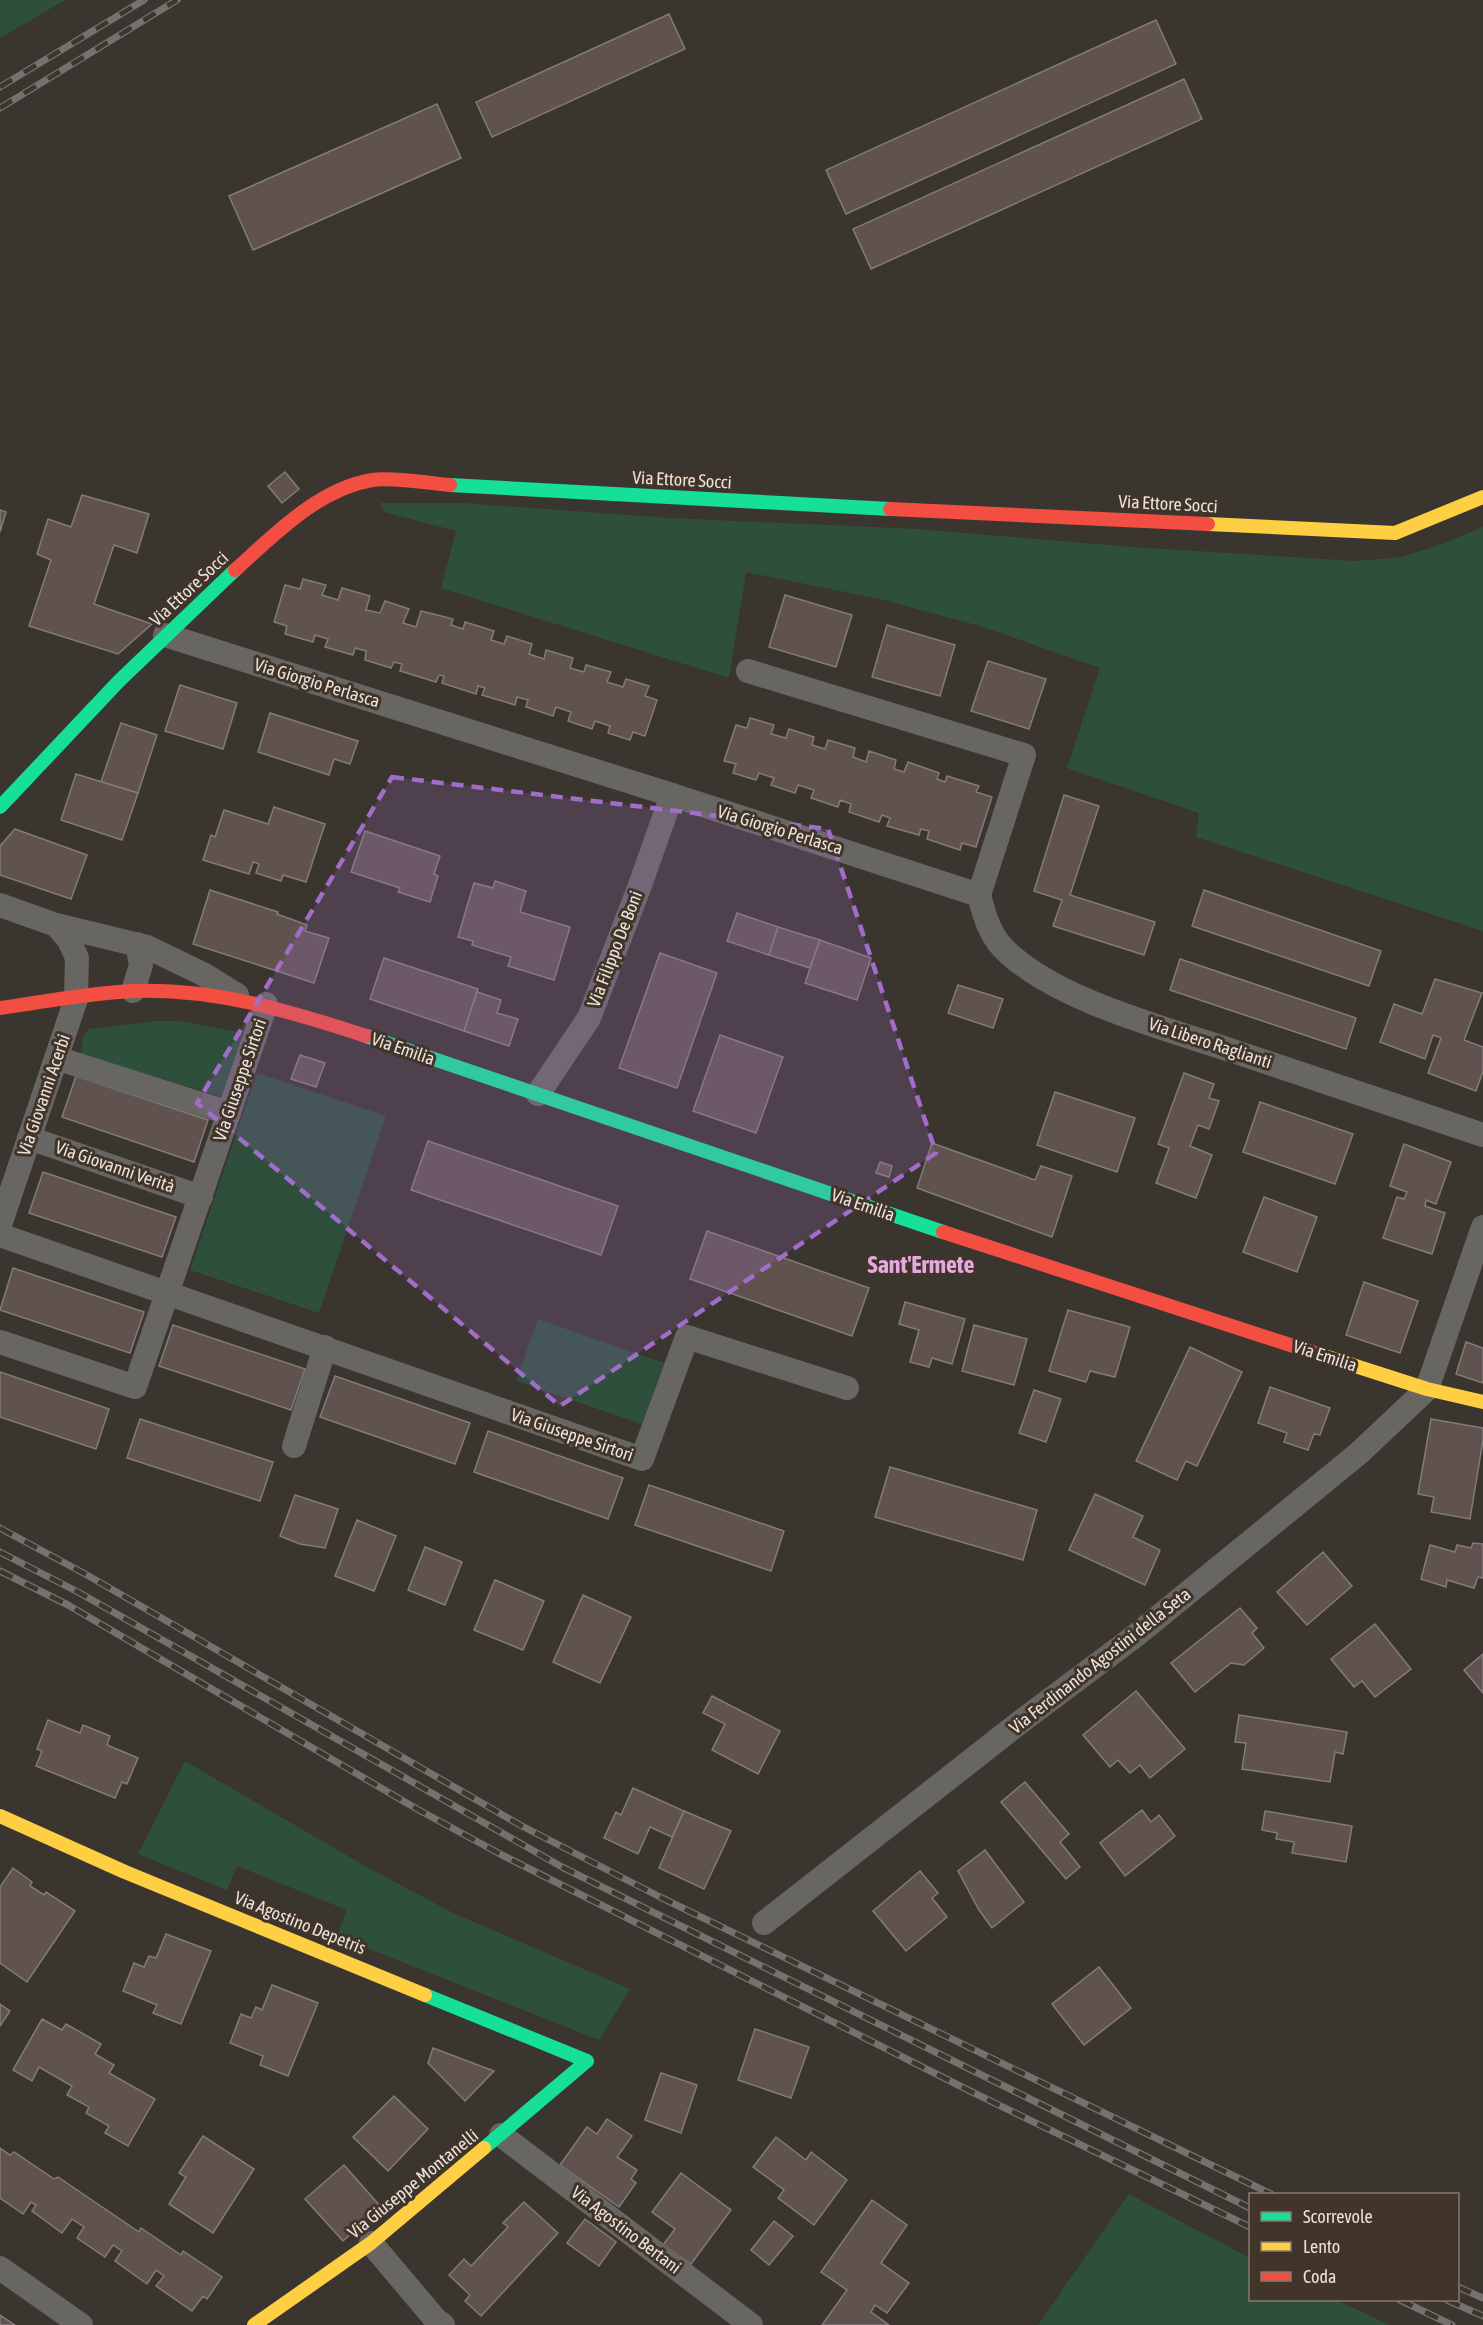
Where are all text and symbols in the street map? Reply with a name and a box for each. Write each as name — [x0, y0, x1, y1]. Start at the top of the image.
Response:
street label: Via Ettore Socci — [632, 466, 732, 493]
street label: Via Ettore Socci — [1118, 490, 1218, 517]
street label: Via Ettore Socci — [145, 547, 232, 630]
street label: Via Giorgio Perlasca — [252, 653, 382, 712]
street label: Via Giorgio Perlasca — [715, 800, 845, 859]
street label: Via Filippo De Boni — [583, 888, 646, 1010]
street label: Via Libero Raglianti — [1146, 1013, 1274, 1072]
street label: Via Giuseppe Sirtori — [209, 1016, 270, 1144]
street label: Via Emilia — [369, 1028, 438, 1069]
street label: Via Giovanni Acerbi — [13, 1031, 74, 1158]
street label: Via Giovanni Verità — [53, 1136, 178, 1197]
street label: Via Emilia — [829, 1184, 898, 1225]
district label: Sant'Ermete — [868, 1251, 974, 1278]
street label: Via Emilia — [1291, 1335, 1360, 1376]
street label: Via Giuseppe Sirtori — [508, 1404, 636, 1465]
street label: Via Ferdinando Agostini della Seta — [1005, 1583, 1194, 1738]
street label: Via Agostino Depetris — [231, 1887, 369, 1958]
street label: Via Giuseppe Montanelli — [343, 2125, 482, 2243]
street label: Via Agostino Bertani — [567, 2181, 685, 2278]
legend — [1249, 2193, 1459, 2301]
text: Scorrevole — [1303, 2206, 1373, 2227]
text: Lento — [1303, 2236, 1340, 2257]
text: Coda — [1303, 2266, 1336, 2287]

